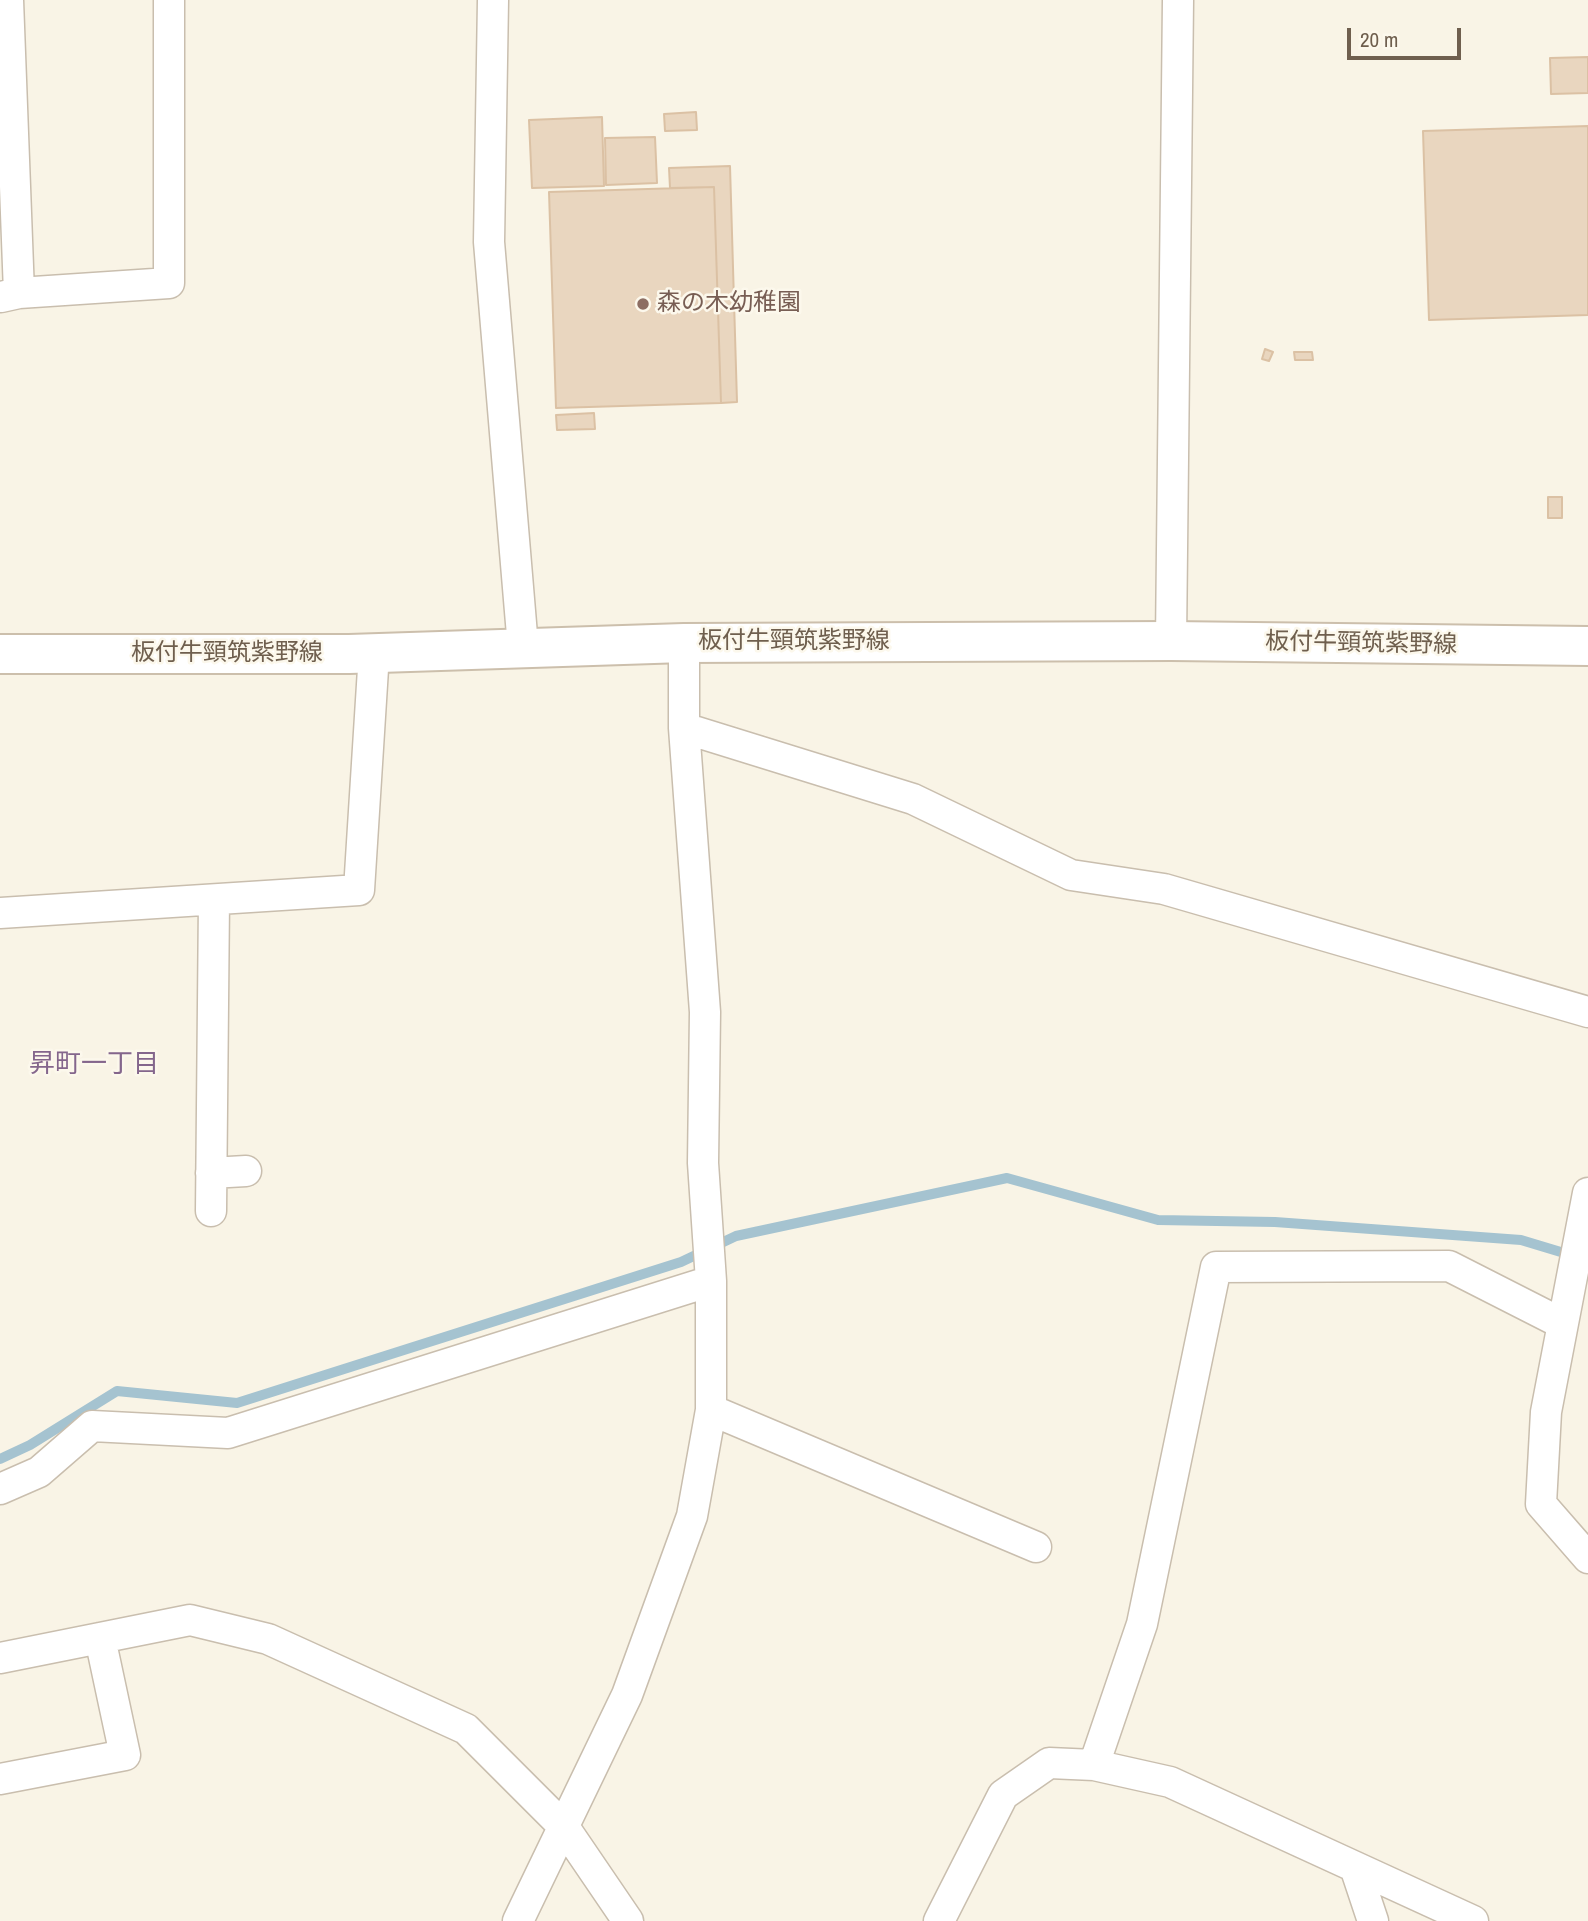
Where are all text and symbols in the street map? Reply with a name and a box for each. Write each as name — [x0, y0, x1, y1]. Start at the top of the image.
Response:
scale bar — [1350, 14, 1464, 58]
text: 20 m — [1360, 25, 1398, 54]
place label: 森の木幼稚園 — [657, 290, 801, 318]
marker: 森の木幼稚園 — [635, 296, 651, 312]
street label: 板付牛頸筑紫野線 — [698, 628, 890, 656]
street label: 板付牛頸筑紫野線 — [1265, 628, 1457, 660]
street label: 板付牛頸筑紫野線 — [131, 640, 323, 668]
district label: 昇町一丁目 — [29, 1049, 159, 1081]

